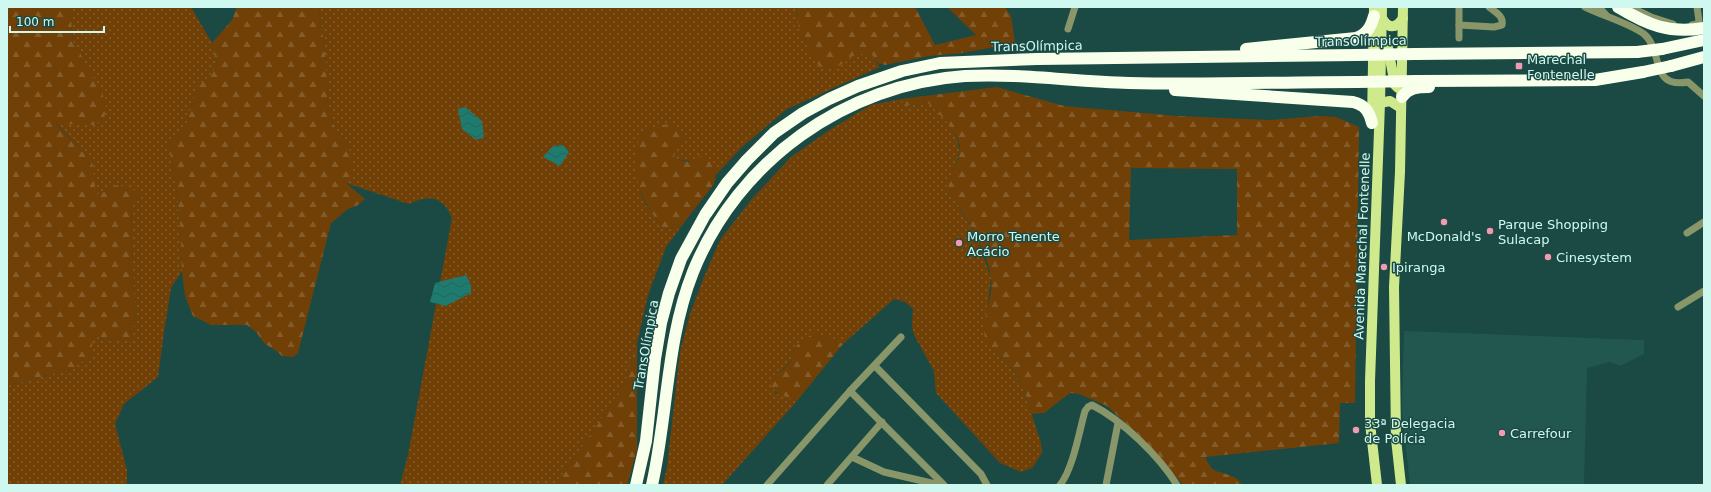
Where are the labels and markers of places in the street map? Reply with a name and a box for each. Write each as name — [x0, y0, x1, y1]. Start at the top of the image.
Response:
place label: Marechal Fontenelle — [1527, 52, 1595, 82]
marker: Marechal Fontenelle — [1514, 61, 1524, 71]
marker: McDonald's — [1439, 217, 1449, 227]
place label: Parque Shopping Sulacap — [1498, 217, 1608, 247]
marker: Parque Shopping Sulacap — [1485, 226, 1495, 236]
place label: Morro Tenente Acácio — [967, 229, 1060, 259]
place label: McDonald's — [1407, 229, 1482, 244]
marker: Morro Tenente Acácio — [954, 238, 964, 248]
place label: Cinesystem — [1556, 250, 1632, 265]
marker: Cinesystem — [1543, 252, 1553, 262]
place label: Ipiranga — [1392, 260, 1445, 275]
marker: Ipiranga — [1379, 262, 1389, 272]
place label: 33ª Delegacia de Polícia — [1364, 416, 1455, 446]
marker: 33ª Delegacia de Polícia — [1351, 425, 1361, 435]
place label: Carrefour — [1510, 426, 1572, 441]
marker: Carrefour — [1497, 428, 1507, 438]

